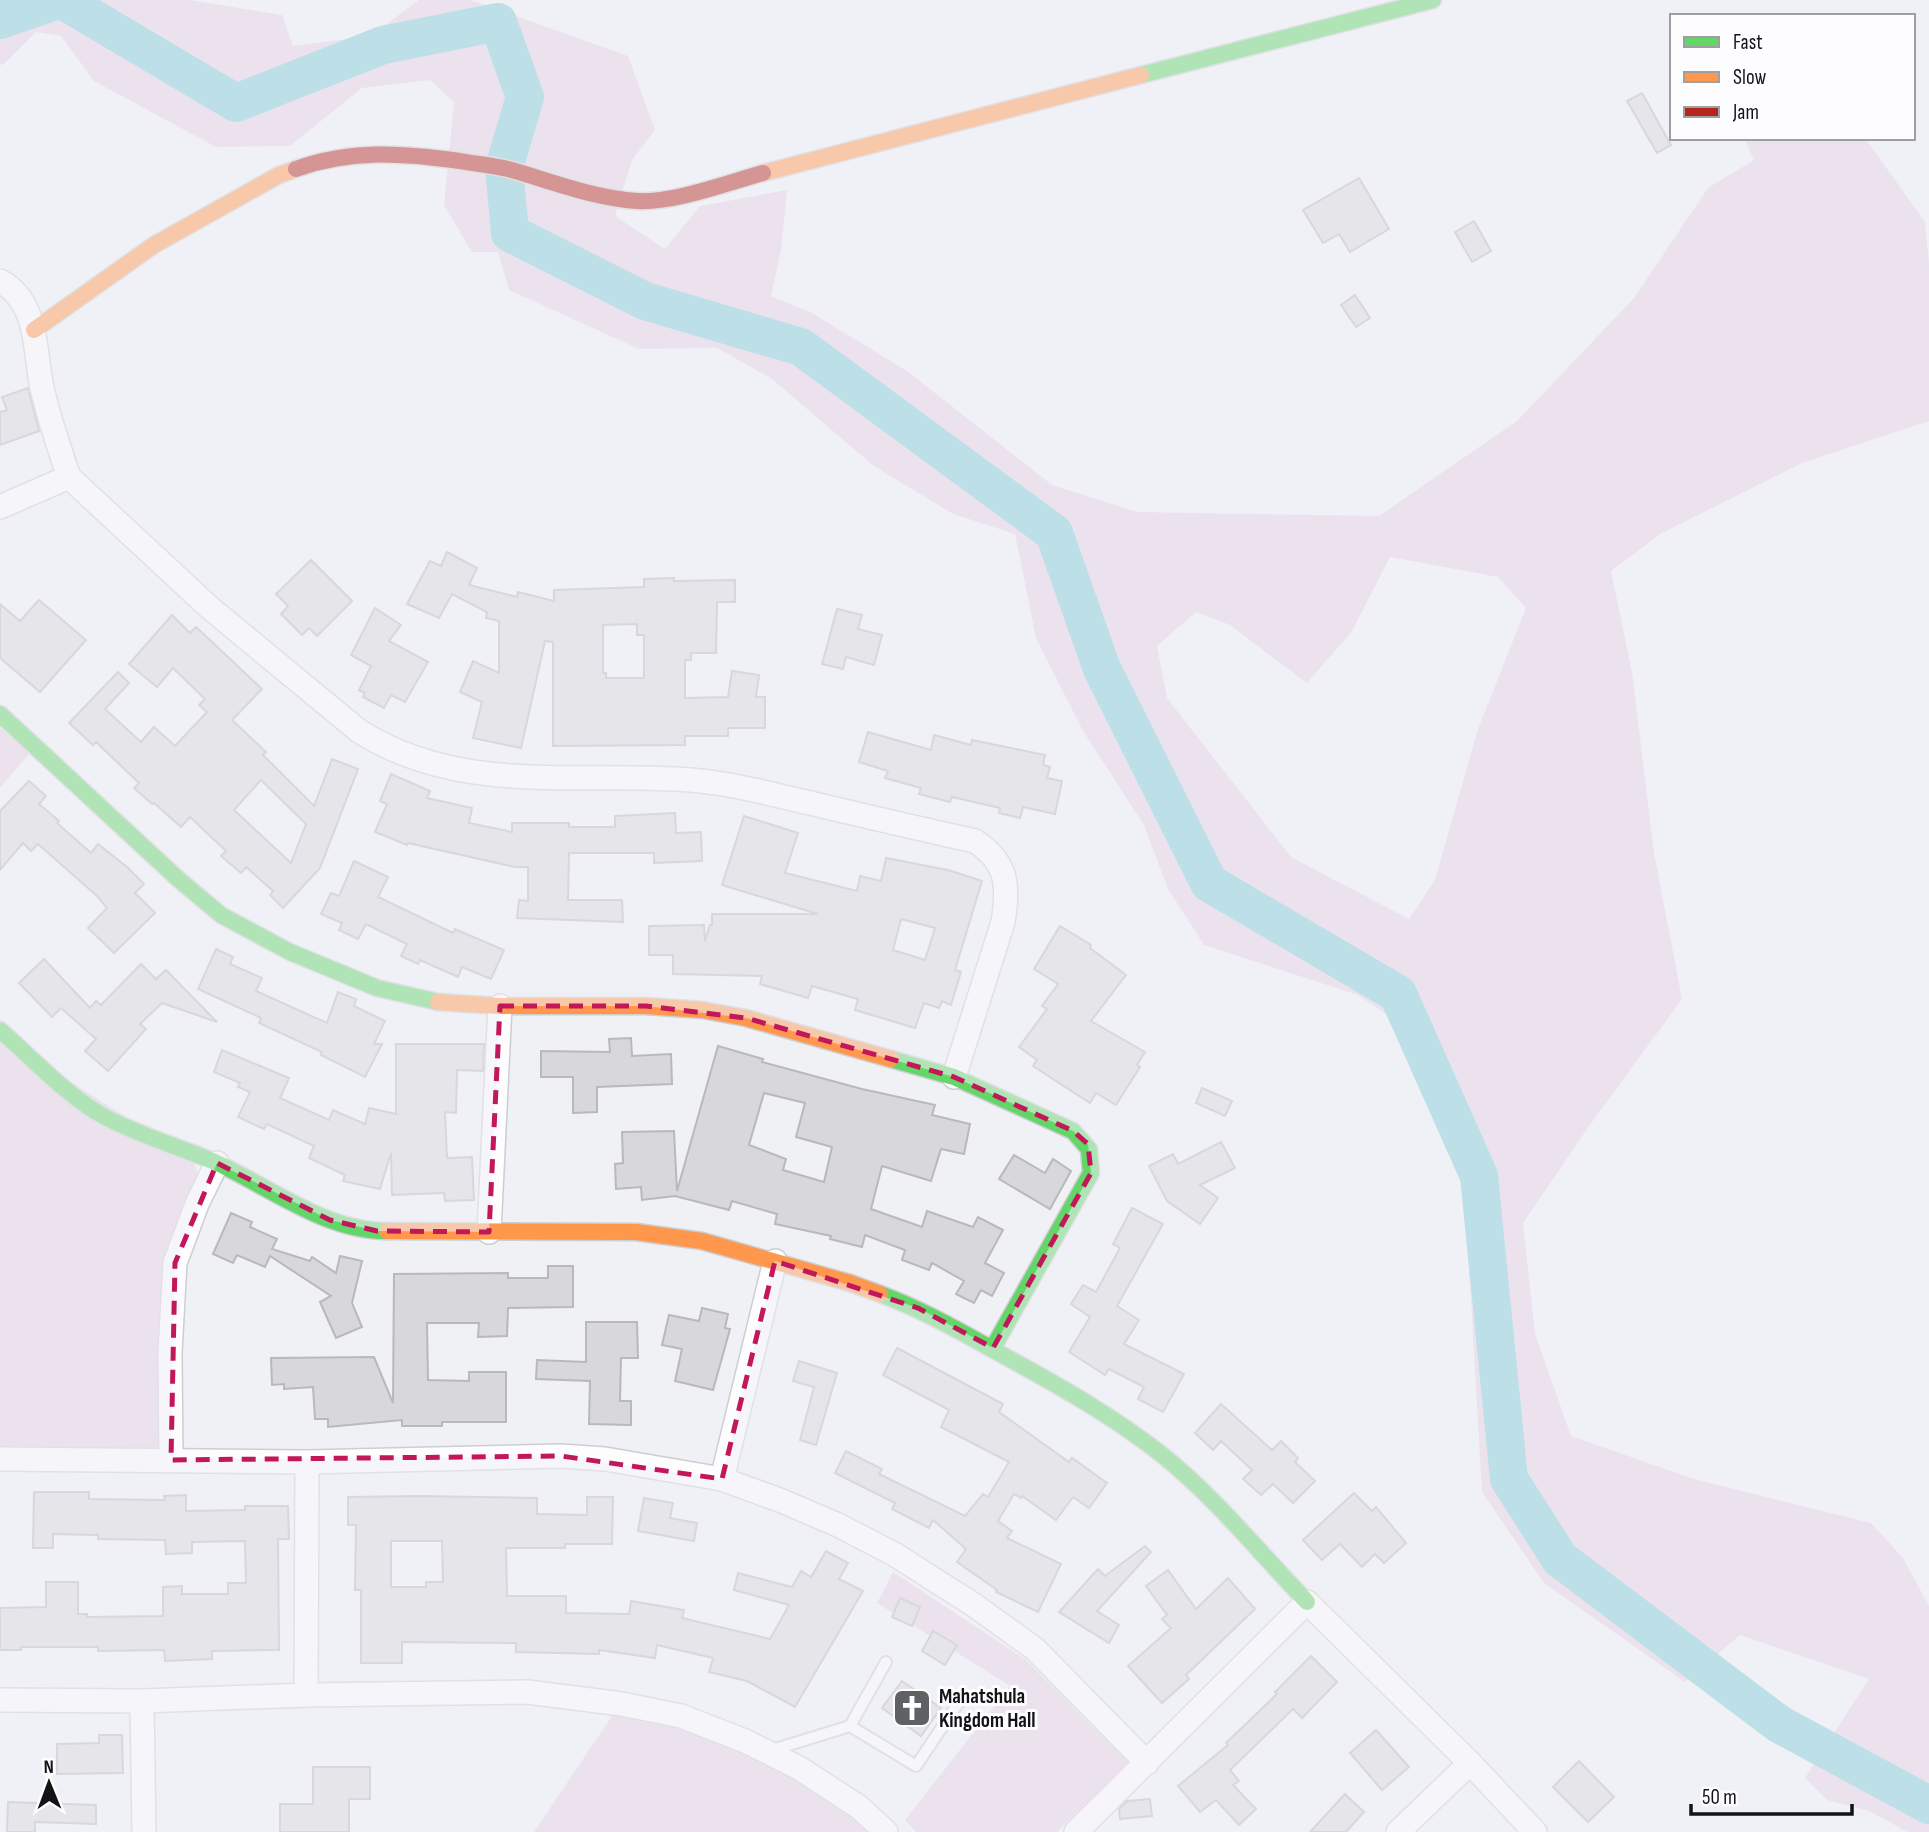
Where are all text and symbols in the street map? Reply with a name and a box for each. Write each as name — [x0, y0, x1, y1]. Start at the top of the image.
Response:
legend — [1670, 14, 1915, 140]
text: Fast — [1733, 30, 1763, 55]
text: Slow — [1733, 65, 1767, 90]
text: Jam — [1732, 100, 1759, 125]
place label: Mahatshula Kingdom Hall — [939, 1684, 1035, 1733]
church icon: Mahatshula Kingdom Hall — [891, 1687, 933, 1729]
north arrow — [14, 1748, 84, 1818]
text: N — [43, 1756, 54, 1779]
scale bar — [1691, 1772, 1852, 1816]
text: 50 m — [1702, 1785, 1737, 1810]

